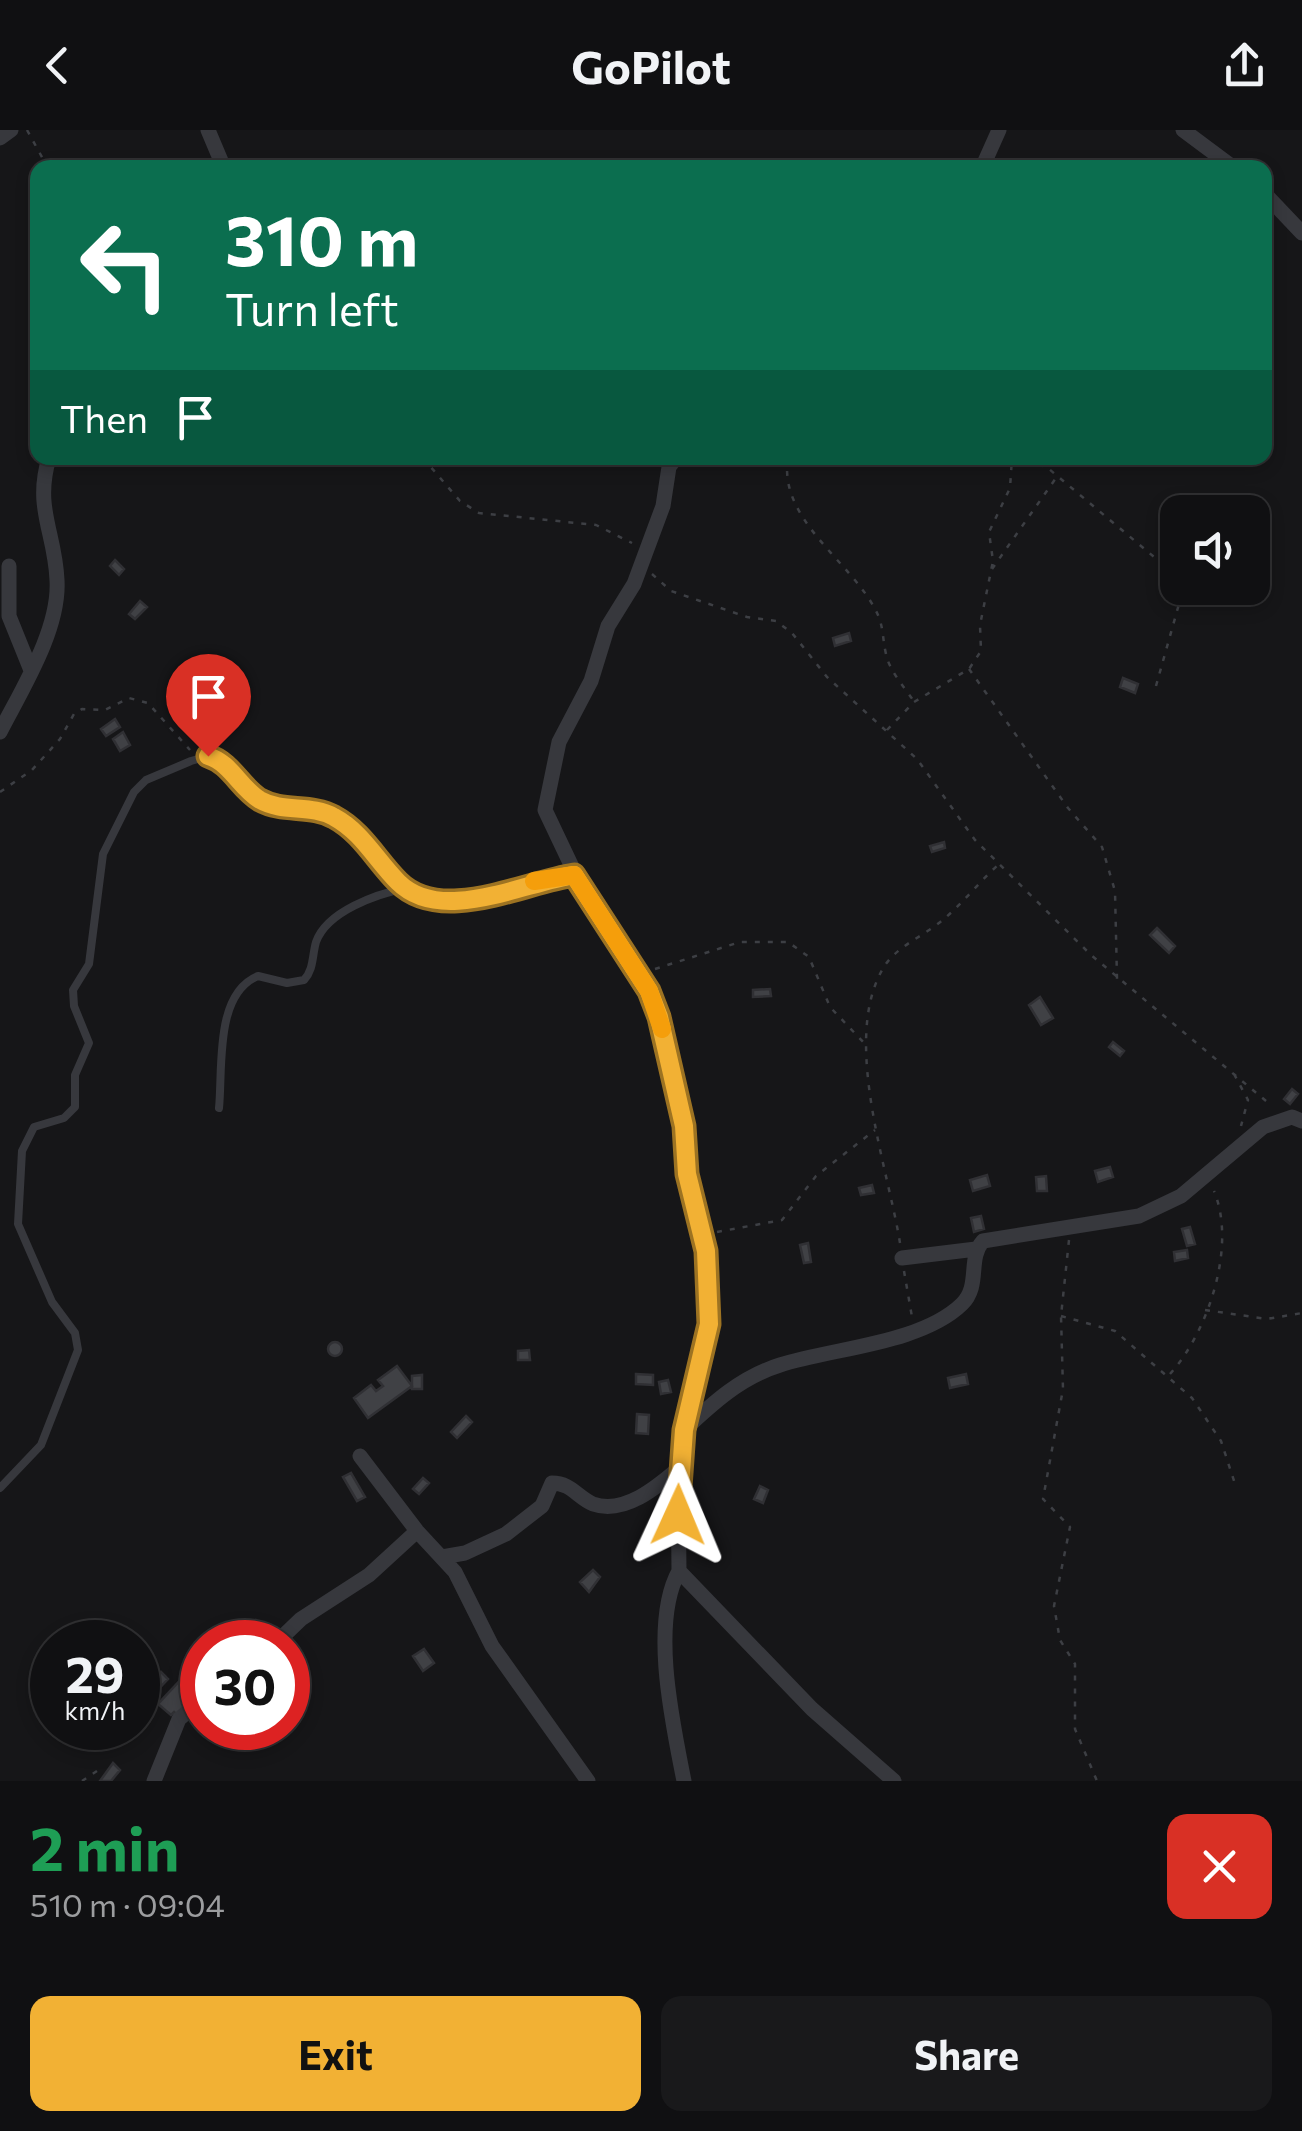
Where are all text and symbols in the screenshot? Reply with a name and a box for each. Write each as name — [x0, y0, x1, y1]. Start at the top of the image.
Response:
icon: back — [30, 38, 85, 93]
text: GoPilot — [571, 38, 731, 93]
icon: share — [1217, 38, 1272, 93]
text: 310 m — [225, 195, 418, 280]
icon: left — [60, 200, 190, 330]
text: Turn left — [225, 280, 399, 335]
icon: arrive — [168, 390, 223, 445]
text: Then — [60, 394, 148, 441]
map controls — [1160, 495, 1270, 605]
button: sound — [1160, 495, 1270, 605]
pin — [166, 654, 251, 757]
icon: arrive — [181, 669, 236, 724]
position arrow — [626, 1463, 730, 1567]
speed limit sign: 30 — [180, 1620, 310, 1750]
text: 29 — [65, 1642, 124, 1703]
text: km/h — [65, 1695, 125, 1725]
text: 2 min — [30, 1810, 179, 1883]
button: close — [1167, 1814, 1272, 1919]
text: 510 m · 09:04 — [30, 1884, 225, 1924]
button: Exit — [30, 1996, 641, 2111]
button: Share — [661, 1996, 1272, 2111]

